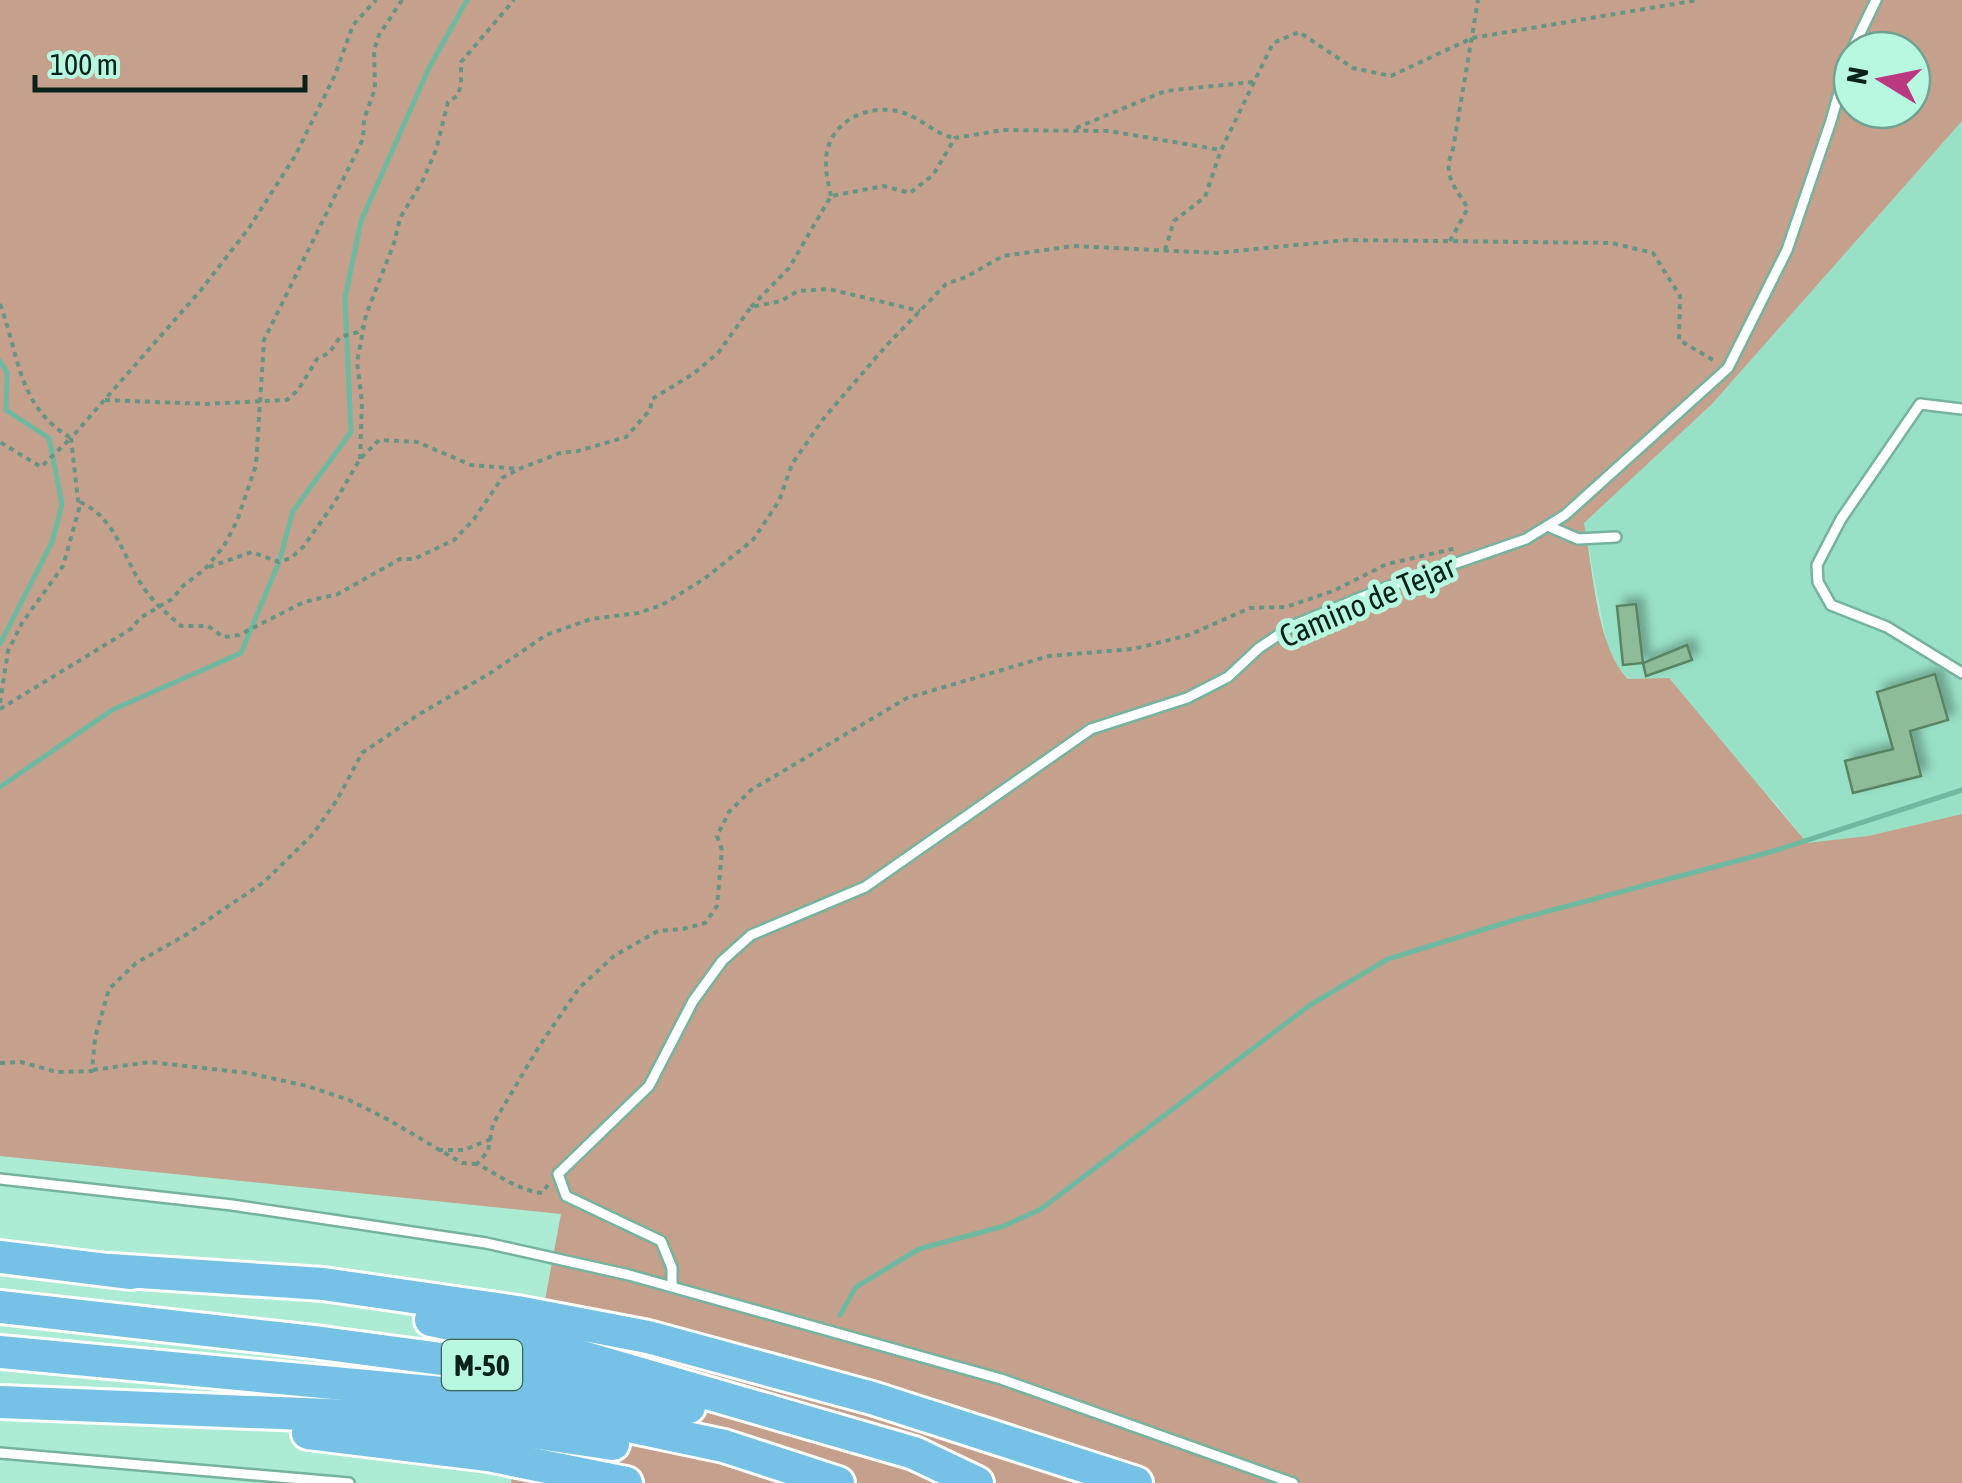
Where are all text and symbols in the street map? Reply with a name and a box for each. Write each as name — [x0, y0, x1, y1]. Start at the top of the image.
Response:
scale bar — [35, 30, 305, 92]
north arrow — [1832, 30, 1932, 130]
text: 100 m — [50, 47, 118, 81]
text: N — [1840, 65, 1875, 87]
street label: Camino de Tejar — [1274, 547, 1461, 655]
road number: M-50 — [442, 1340, 522, 1390]

